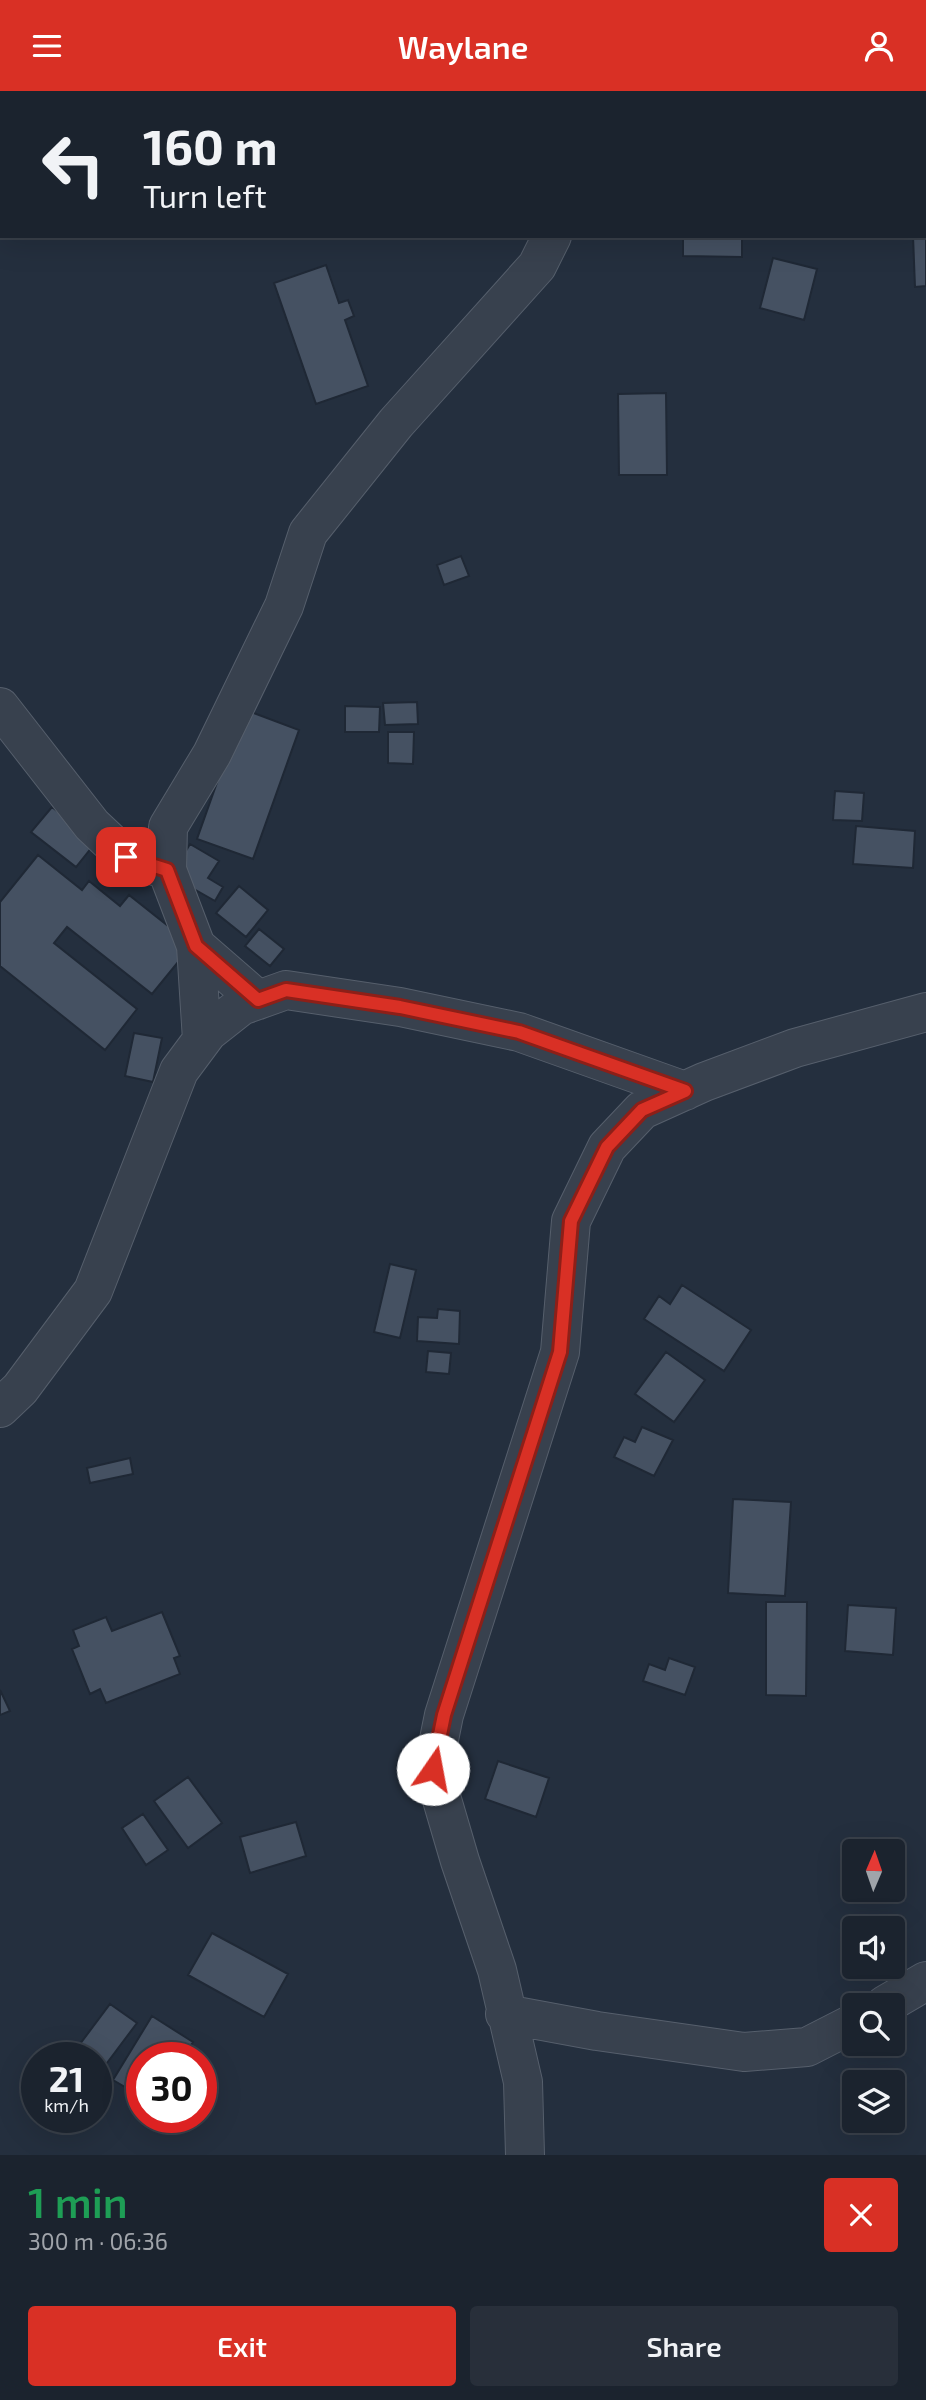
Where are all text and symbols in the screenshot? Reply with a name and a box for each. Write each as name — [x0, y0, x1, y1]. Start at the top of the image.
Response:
icon: menu — [28, 27, 66, 65]
text: Waylane — [398, 27, 528, 65]
icon: person — [860, 27, 898, 65]
text: 160 m — [143, 116, 278, 175]
icon: left — [28, 119, 119, 210]
text: Turn left — [143, 176, 267, 214]
pin — [96, 827, 156, 887]
icon: arrive — [107, 838, 145, 876]
position arrow — [396, 1732, 470, 1806]
north arrow — [842, 1839, 905, 1902]
map controls — [842, 1839, 905, 2133]
button: sound — [842, 1916, 905, 1979]
button: search — [842, 1993, 905, 2056]
speed limit sign: 30 — [126, 2042, 217, 2133]
text: 21 — [49, 2057, 84, 2099]
button: layers — [842, 2070, 905, 2133]
text: km/h — [44, 2094, 89, 2116]
text: 1 min — [28, 2176, 128, 2226]
button: close — [824, 2178, 898, 2252]
text: 300 m · 06:36 — [28, 2227, 168, 2255]
button: Exit — [28, 2306, 456, 2386]
button: Share — [470, 2306, 898, 2386]

